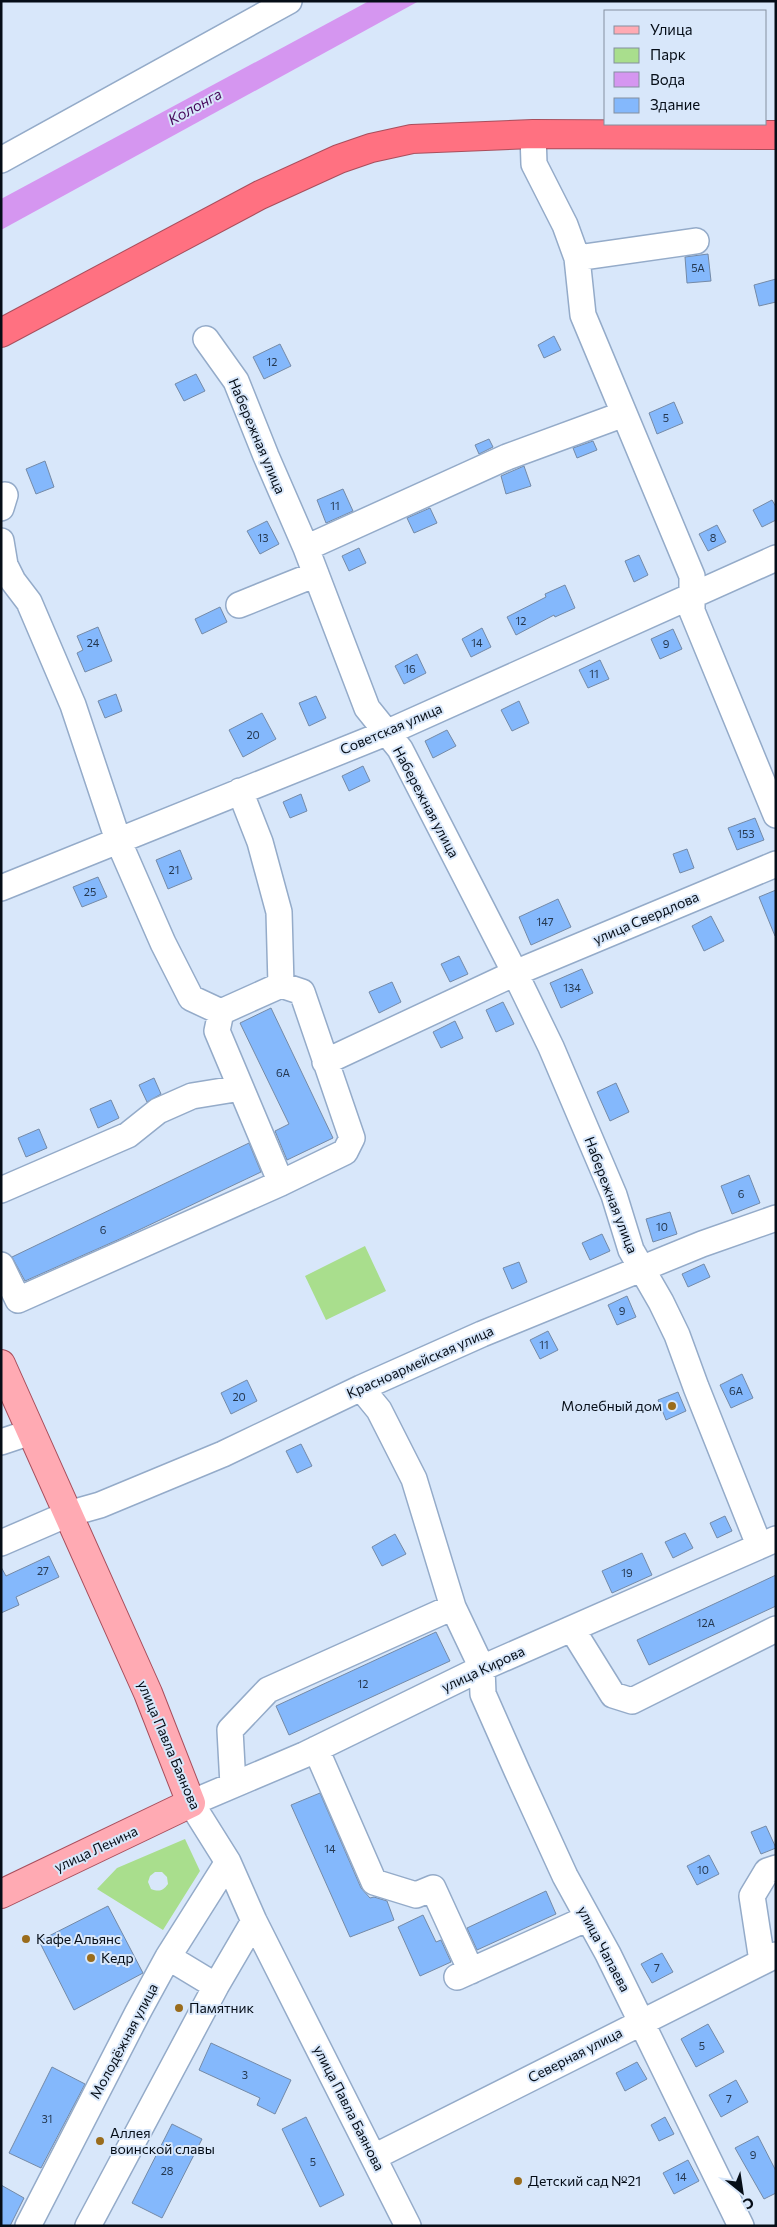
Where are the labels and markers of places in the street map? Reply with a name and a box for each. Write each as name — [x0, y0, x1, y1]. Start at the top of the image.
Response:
place label: Молебный дом — [561, 1397, 662, 1414]
marker: Молебный дом — [666, 1400, 678, 1412]
place label: Кафе Альянс — [36, 1930, 121, 1947]
marker: Кафе Альянс — [20, 1933, 32, 1945]
place label: Кедр — [101, 1949, 134, 1966]
marker: Кедр — [85, 1952, 97, 1964]
place label: Памятник — [189, 1999, 255, 2016]
marker: Памятник — [173, 2002, 185, 2014]
place label: Аллея воинской славы — [110, 2124, 215, 2157]
marker: Аллея воинской славы — [94, 2135, 106, 2147]
place label: Детский сад №21 — [528, 2172, 641, 2189]
marker: Детский сад №21 — [512, 2175, 524, 2187]

